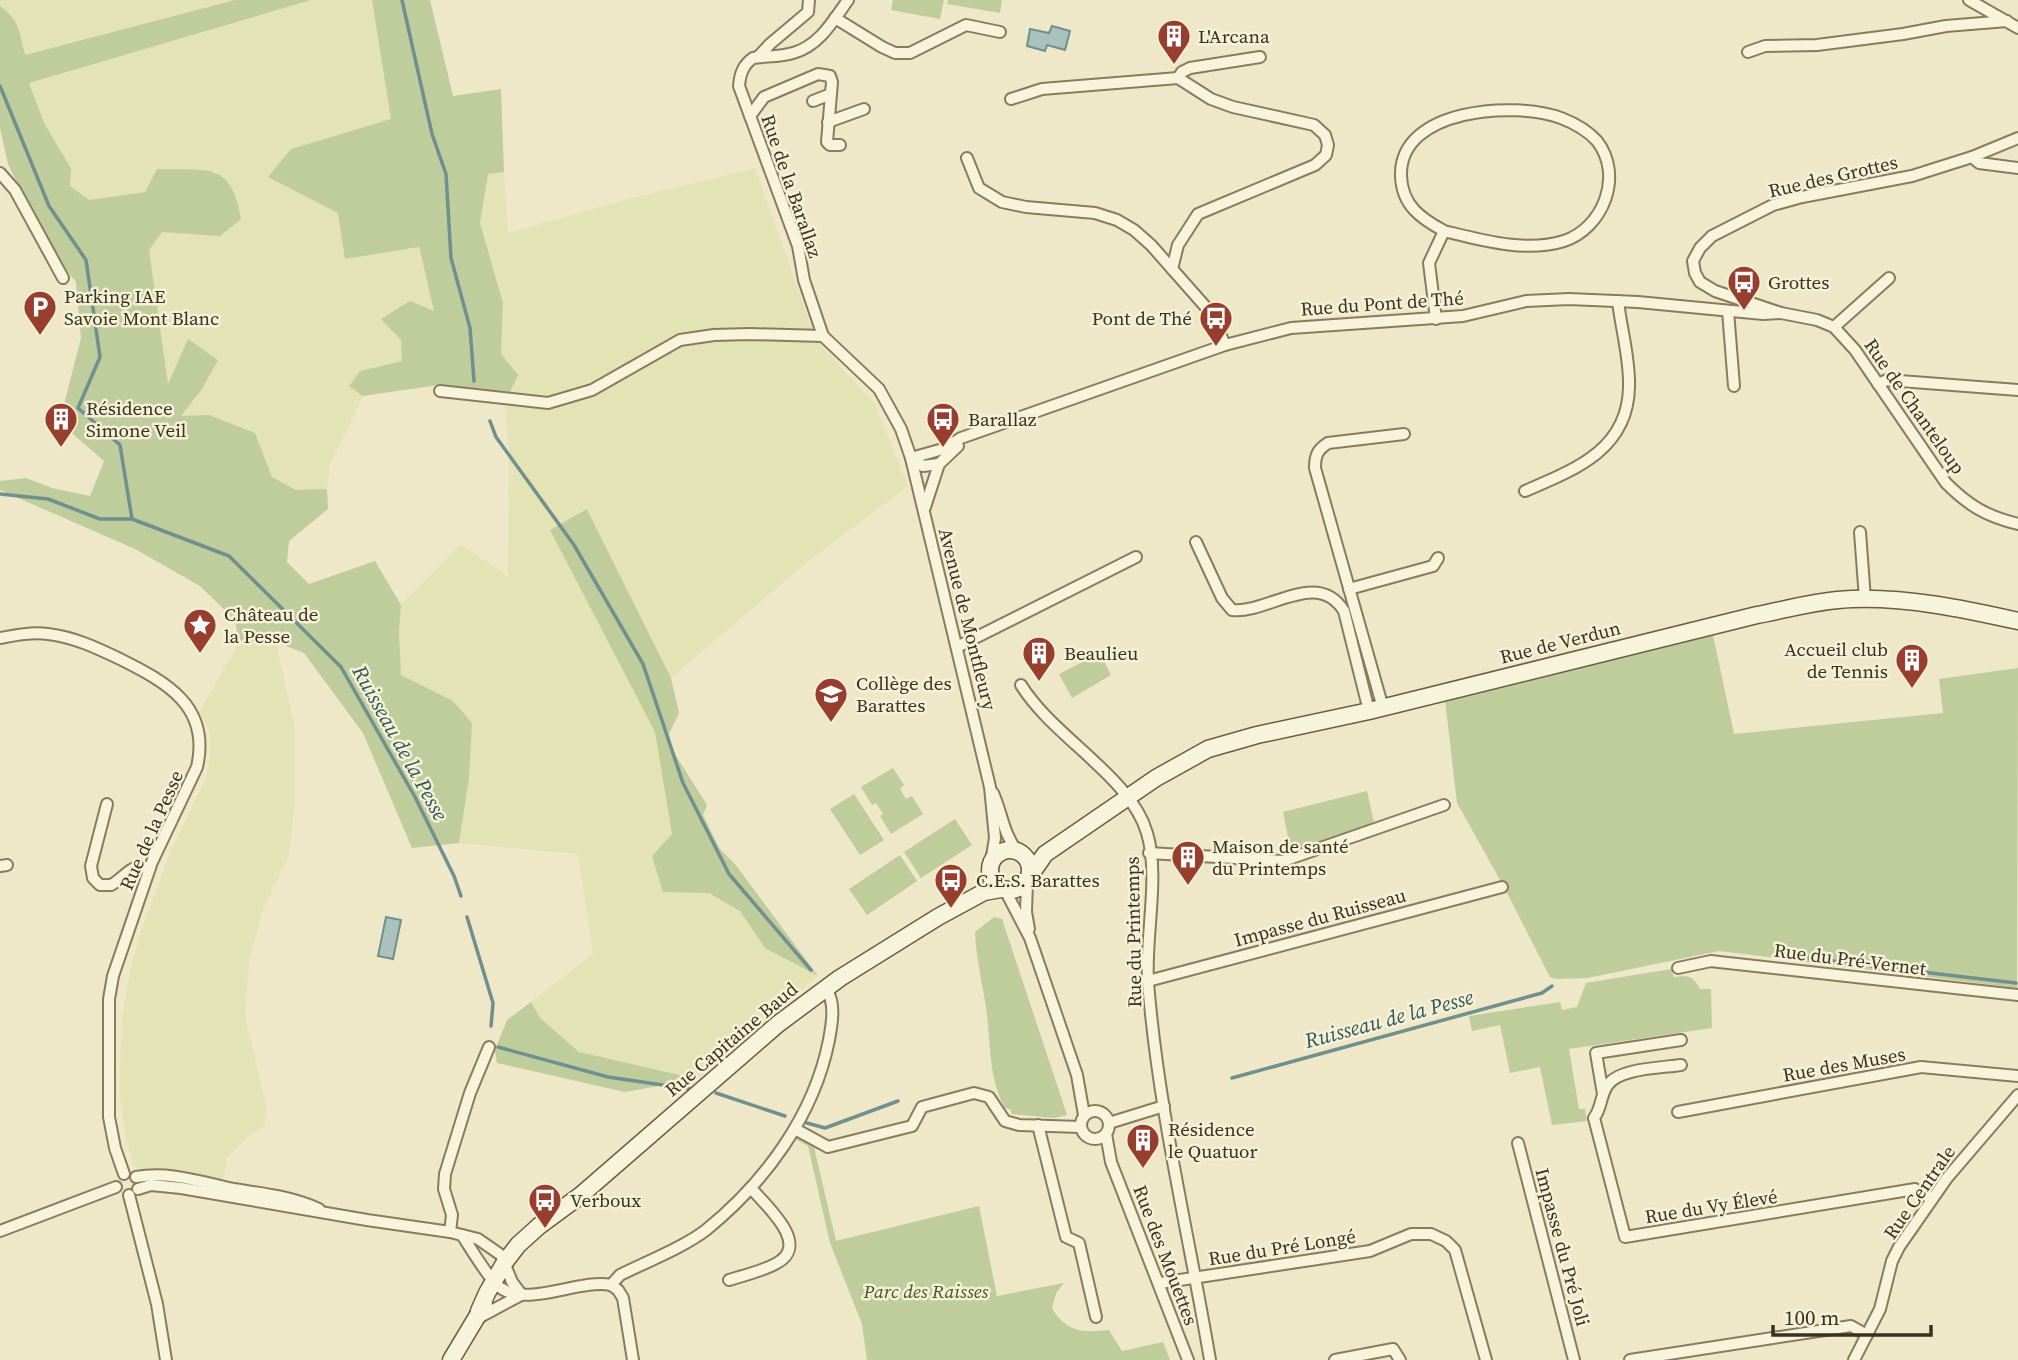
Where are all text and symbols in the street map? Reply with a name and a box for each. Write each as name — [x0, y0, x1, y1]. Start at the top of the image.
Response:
building icon: L'Arcana — [1155, 17, 1193, 66]
place label: L'Arcana — [1198, 23, 1270, 49]
street label: Rue de la Barallaz — [755, 111, 829, 262]
street label: Rue des Grottes — [1766, 149, 1900, 203]
bus stop icon: Grottes — [1725, 263, 1763, 312]
place label: Grottes — [1768, 269, 1830, 295]
place label: Parking IAE Savoie Mont Blanc — [64, 283, 219, 331]
street label: Rue du Pont de Thé — [1299, 284, 1465, 322]
parking icon: Parking IAE Savoie Mont Blanc — [21, 288, 59, 337]
bus stop icon: Pont de Thé — [1197, 299, 1235, 348]
place label: Pont de Thé — [1092, 305, 1192, 331]
street label: Rue de Chanteloup — [1858, 333, 1972, 479]
place label: Résidence Simone Veil — [86, 395, 187, 443]
building icon: Résidence Simone Veil — [42, 400, 80, 449]
bus stop icon: Barallaz — [924, 400, 962, 449]
place label: Barallaz — [968, 406, 1037, 432]
street label: Avenue de Montfleury — [933, 525, 1003, 713]
place label: Château de la Pesse — [224, 601, 318, 649]
place icon: Château de la Pesse — [181, 606, 219, 655]
street label: Rue de Verdun — [1497, 614, 1623, 670]
building icon: Beaulieu — [1020, 634, 1058, 683]
place label: Accueil club de Tennis — [1784, 636, 1888, 684]
place label: Beaulieu — [1064, 640, 1138, 666]
building icon: Accueil club de Tennis — [1893, 641, 1931, 690]
water label: Ruisseau de la Pesse — [345, 659, 455, 826]
place label: Collège des Barattes — [856, 670, 952, 718]
school or university icon: Collège des Barattes — [812, 675, 850, 724]
street label: Rue de la Pesse — [113, 766, 189, 894]
place label: Maison de santé du Printemps — [1212, 833, 1349, 881]
building icon: Maison de santé du Printemps — [1169, 838, 1207, 887]
street label: Rue du Printemps — [1119, 856, 1147, 1008]
bus stop icon: C.E.S. Barattes — [932, 861, 970, 910]
place label: C.E.S. Barattes — [976, 867, 1100, 893]
street label: Impasse du Ruisseau — [1231, 882, 1409, 952]
street label: Rue du Pré-Vernet — [1772, 937, 1928, 981]
street label: Rue Capitaine Baud — [659, 976, 803, 1102]
water label: Ruisseau de la Pesse — [1300, 982, 1477, 1055]
street label: Rue des Muses — [1781, 1040, 1907, 1088]
place label: Résidence le Quatuor — [1168, 1116, 1258, 1164]
building icon: Résidence le Quatuor — [1124, 1121, 1162, 1170]
street label: Rue Centrale — [1877, 1140, 1961, 1244]
street label: Impasse du Pré Joli — [1529, 1165, 1597, 1329]
bus stop icon: Verboux — [526, 1181, 564, 1230]
street label: Rue des Mouettes — [1127, 1181, 1205, 1329]
street label: Rue du Vy Élevé — [1643, 1183, 1779, 1229]
place label: Verboux — [570, 1187, 641, 1213]
street label: Rue du Pré Longé — [1206, 1223, 1358, 1271]
park label: Parc des Raisses — [863, 1278, 989, 1304]
scale bar — [1773, 1294, 1930, 1338]
text: 100 m — [1784, 1303, 1839, 1332]

